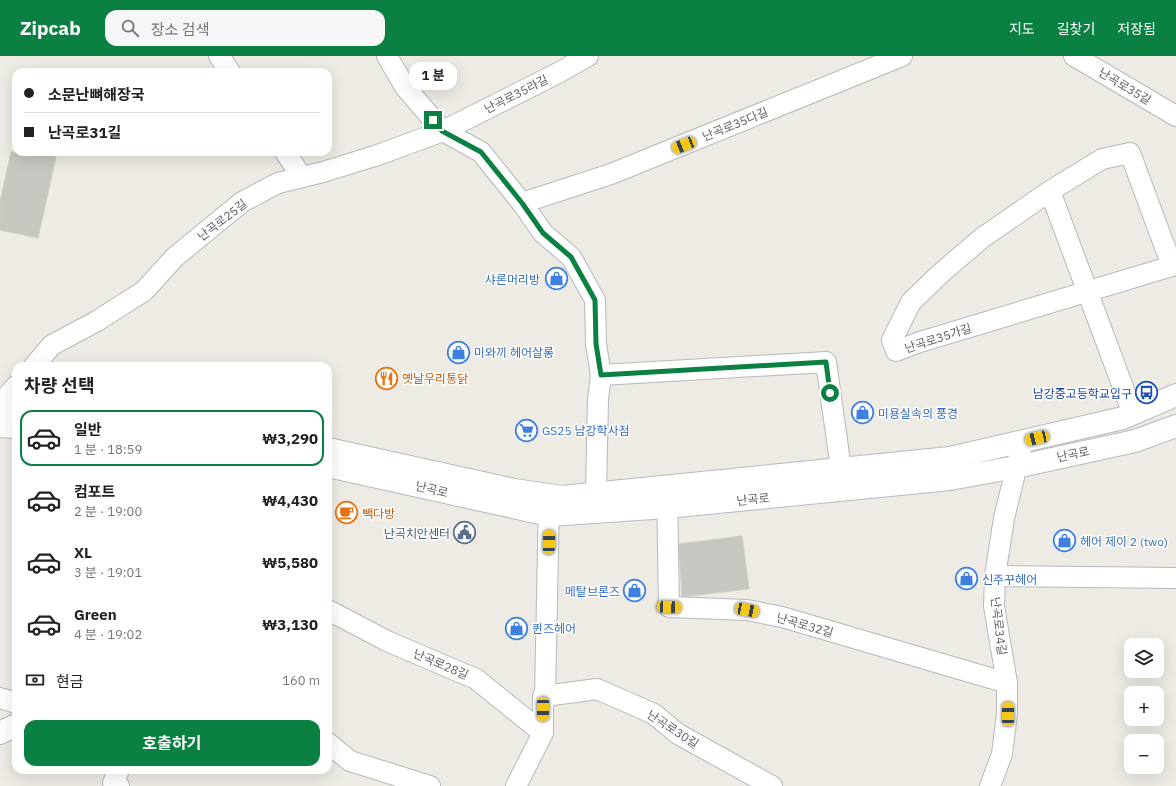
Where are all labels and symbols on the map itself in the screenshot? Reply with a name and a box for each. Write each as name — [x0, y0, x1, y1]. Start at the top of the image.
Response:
callout: 1 분 — [409, 62, 457, 90]
street label: 난곡로35길 — [1096, 64, 1154, 108]
street label: 난곡로35라길 — [482, 72, 550, 116]
street label: 난곡로35다길 — [700, 104, 770, 144]
route end — [424, 111, 442, 129]
car — [671, 135, 697, 155]
street label: 난곡로25길 — [194, 196, 250, 244]
shop icon: 샤론머리방 — [543, 266, 569, 292]
place label: 샤론머리방 — [485, 272, 540, 287]
street label: 난곡로35가길 — [903, 320, 973, 356]
shop icon: 미와끼 헤어살롱 — [446, 339, 472, 365]
place label: 미와끼 헤어살롱 — [474, 345, 554, 360]
restaurant icon: 옛날우리통닭 — [373, 365, 399, 391]
place label: 옛날우리통닭 — [402, 371, 468, 386]
bus stop icon: 남강중고등학교입구 — [1134, 380, 1160, 406]
route start — [821, 384, 839, 402]
place label: 남강중고등학교입구 — [1033, 386, 1132, 401]
shop icon: 미용실속의 풍경 — [850, 400, 876, 426]
place label: 미용실속의 풍경 — [878, 406, 958, 421]
supermarket icon: GS25 남강학사점 — [513, 417, 539, 443]
place label: GS25 남강학사점 — [542, 423, 630, 438]
car — [1024, 429, 1050, 447]
street label: 난곡로 — [1055, 443, 1091, 465]
street label: 난곡로 — [414, 478, 450, 500]
street label: 난곡로 — [736, 490, 770, 508]
cafe icon: 빽다방 — [334, 500, 360, 526]
place label: 빽다방 — [362, 506, 395, 521]
public building icon: 난곡치안센터 — [452, 520, 478, 546]
place label: 난곡치안센터 — [384, 526, 450, 541]
shop icon: 헤어 제이 2 (two) — [1052, 528, 1078, 554]
car — [543, 530, 555, 554]
place label: 헤어 제이 2 (two) — [1080, 534, 1168, 549]
shop icon: 신주꾸헤어 — [953, 566, 979, 592]
place label: 신주꾸헤어 — [982, 572, 1037, 587]
shop icon: 메탈브론즈 — [622, 578, 648, 604]
place label: 메탈브론즈 — [565, 584, 620, 599]
street label: 난곡로34길 — [988, 596, 1010, 656]
car — [657, 601, 681, 613]
car — [734, 602, 760, 618]
street label: 난곡로32길 — [775, 610, 835, 640]
shop icon: 퀸즈헤어 — [504, 615, 530, 641]
place label: 퀸즈헤어 — [532, 621, 576, 636]
street label: 난곡로28길 — [411, 646, 471, 682]
car — [537, 697, 549, 721]
car — [1002, 702, 1014, 726]
street label: 난곡로30길 — [644, 707, 702, 751]

